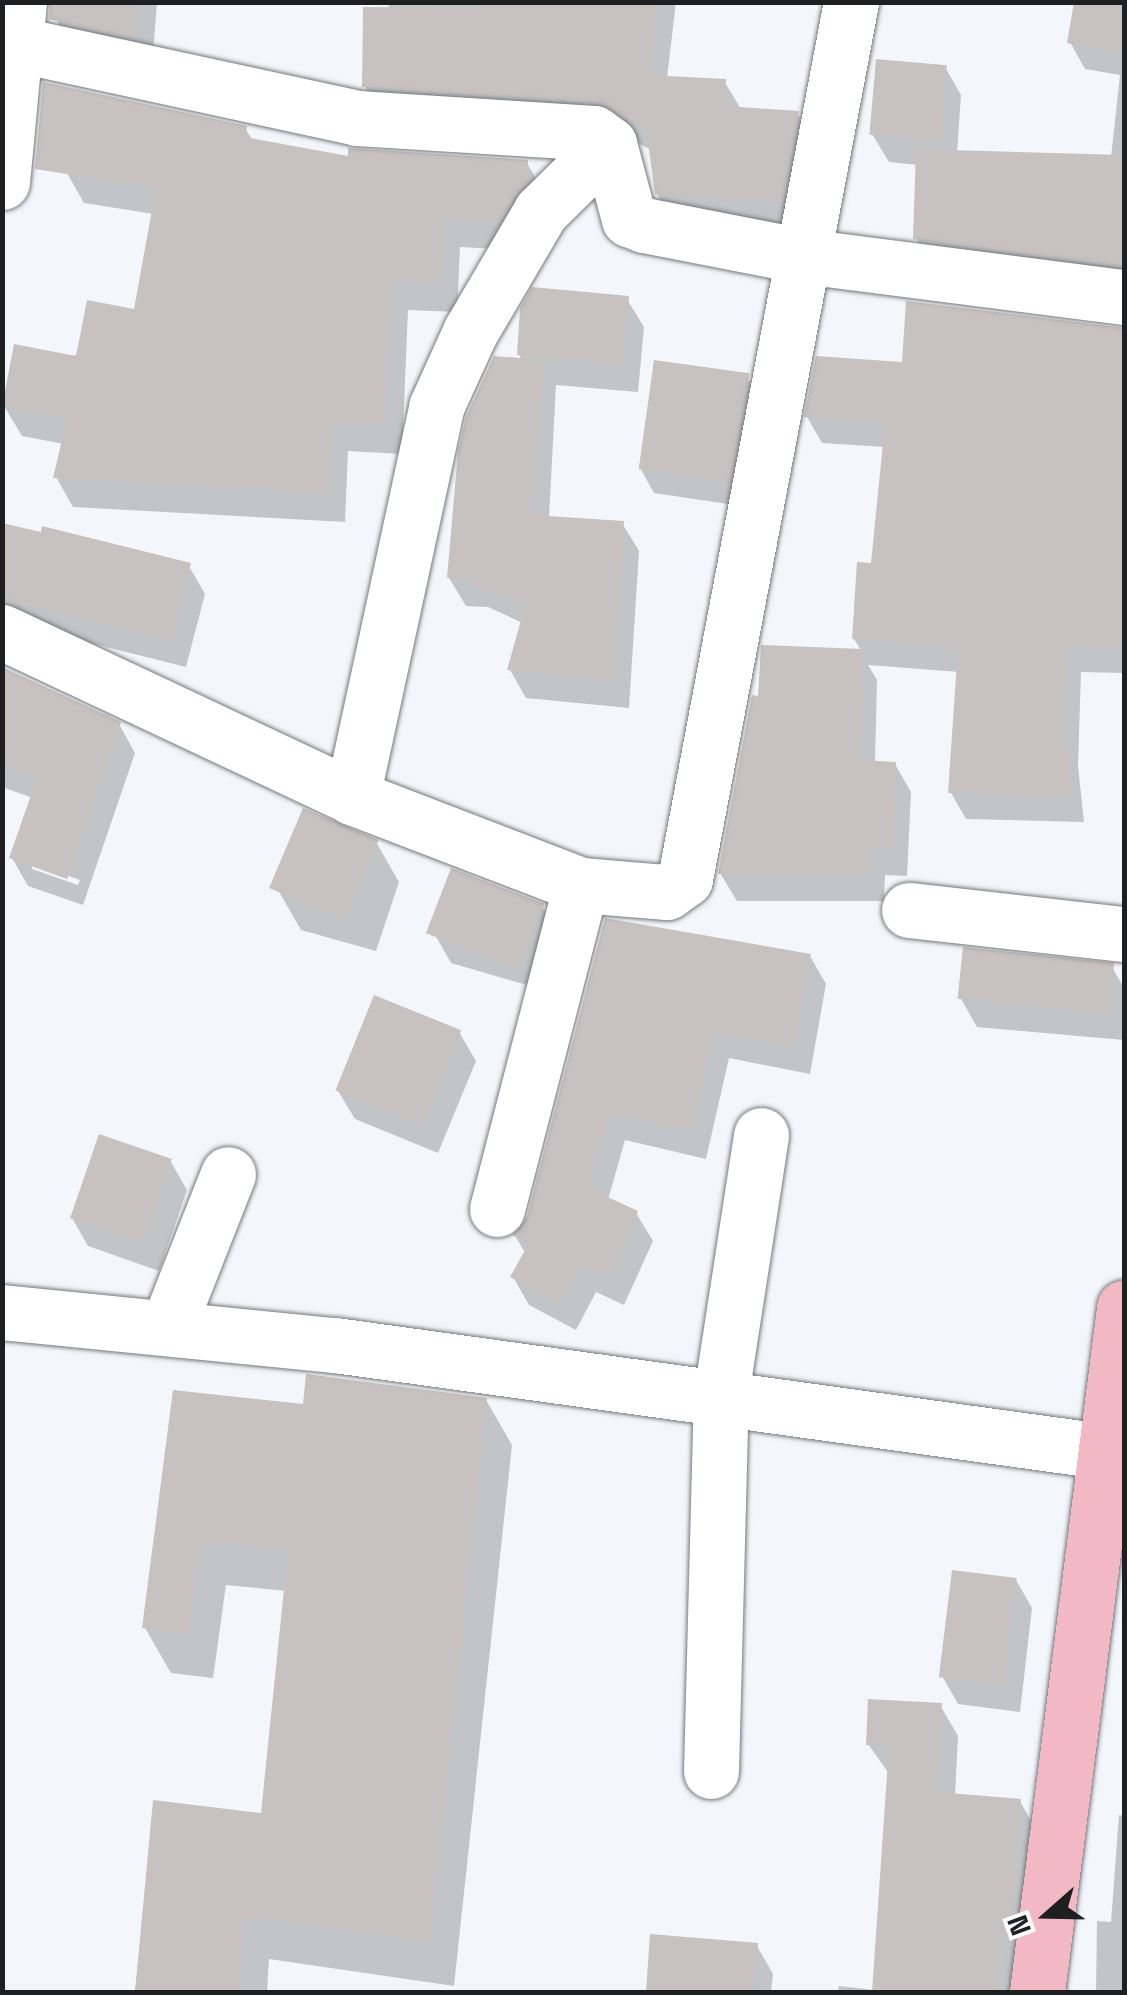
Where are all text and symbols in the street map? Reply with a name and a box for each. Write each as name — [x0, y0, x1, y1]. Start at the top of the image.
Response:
north arrow — [997, 1865, 1097, 1965]
text: N — [999, 1910, 1039, 1940]

